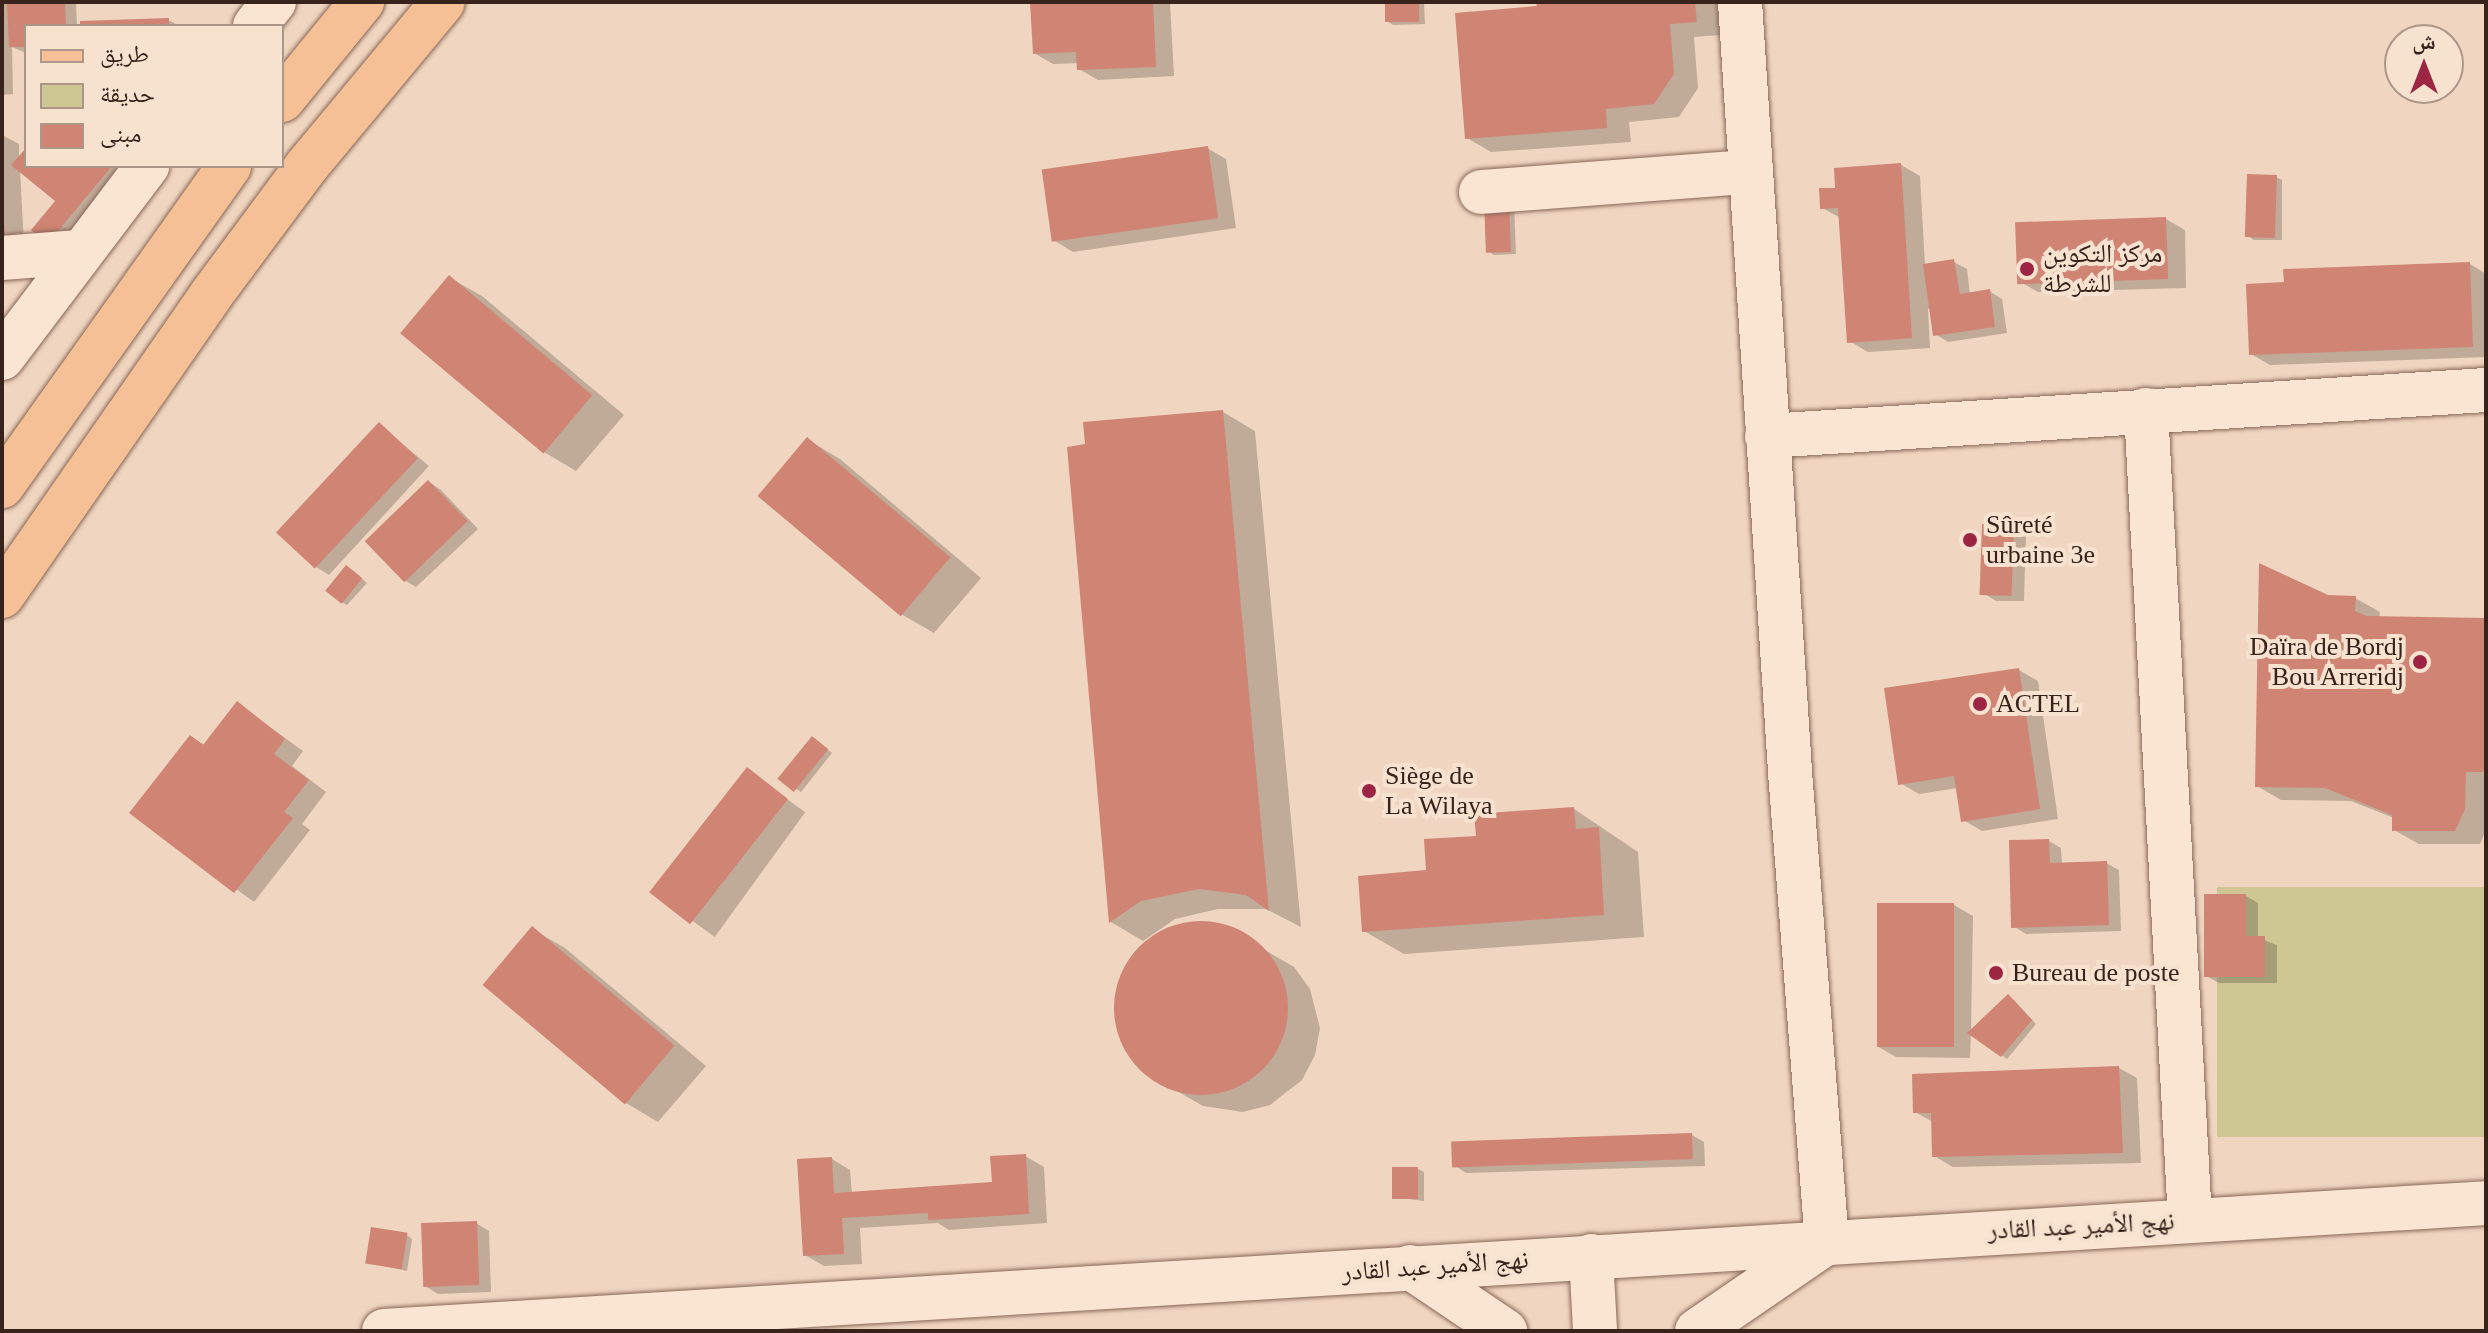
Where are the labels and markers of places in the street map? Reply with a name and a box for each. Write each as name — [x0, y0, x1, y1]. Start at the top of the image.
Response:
place label: مركز التكوين للشرطة — [2043, 238, 2162, 300]
marker: مركز التكوين للشرطة — [2018, 260, 2036, 278]
place label: Sûreté urbaine 3e — [1986, 509, 2095, 570]
marker: Sûreté urbaine 3e — [1961, 531, 1979, 549]
place label: Daïra de Bordj Bou Arreridj — [2249, 631, 2404, 692]
marker: Daïra de Bordj Bou Arreridj — [2411, 653, 2429, 671]
place label: ACTEL — [1996, 688, 2080, 720]
marker: ACTEL — [1971, 695, 1989, 713]
place label: Siège de La Wilaya — [1385, 760, 1493, 822]
marker: Siège de La Wilaya — [1360, 782, 1378, 800]
place label: Bureau de poste — [2012, 957, 2180, 989]
marker: Bureau de poste — [1987, 964, 2005, 982]

